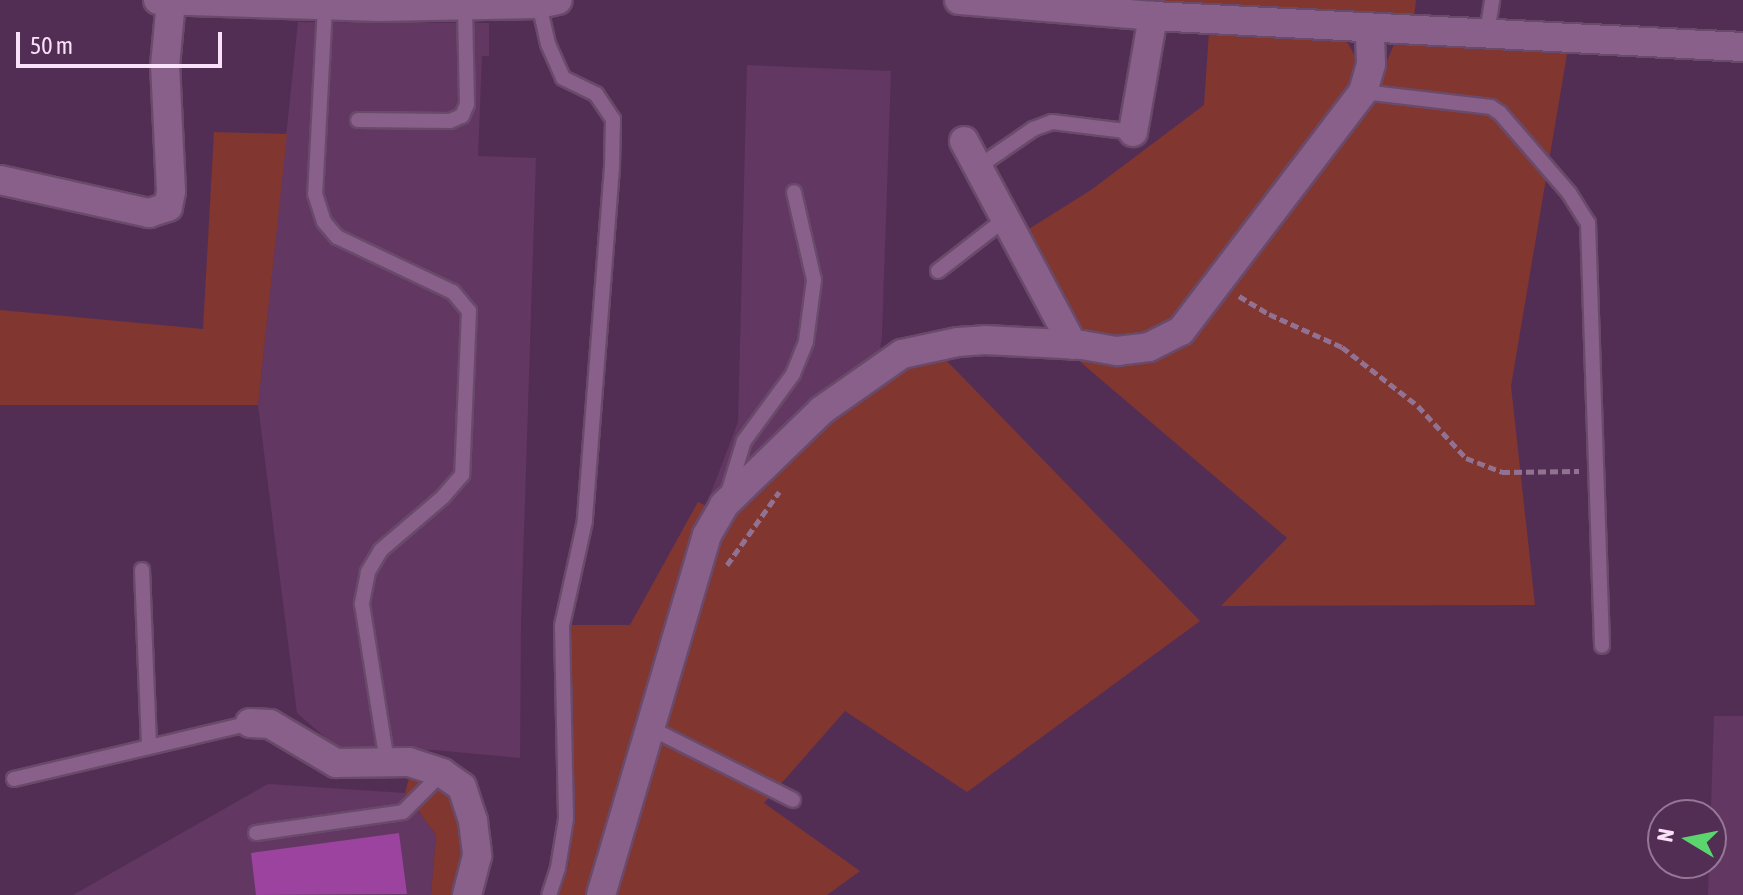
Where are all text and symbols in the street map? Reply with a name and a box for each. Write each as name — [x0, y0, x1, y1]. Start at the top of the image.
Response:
scale bar — [20, 16, 226, 66]
text: 50 m — [30, 32, 73, 59]
north arrow — [1647, 799, 1727, 879]
text: N — [1651, 827, 1679, 844]

